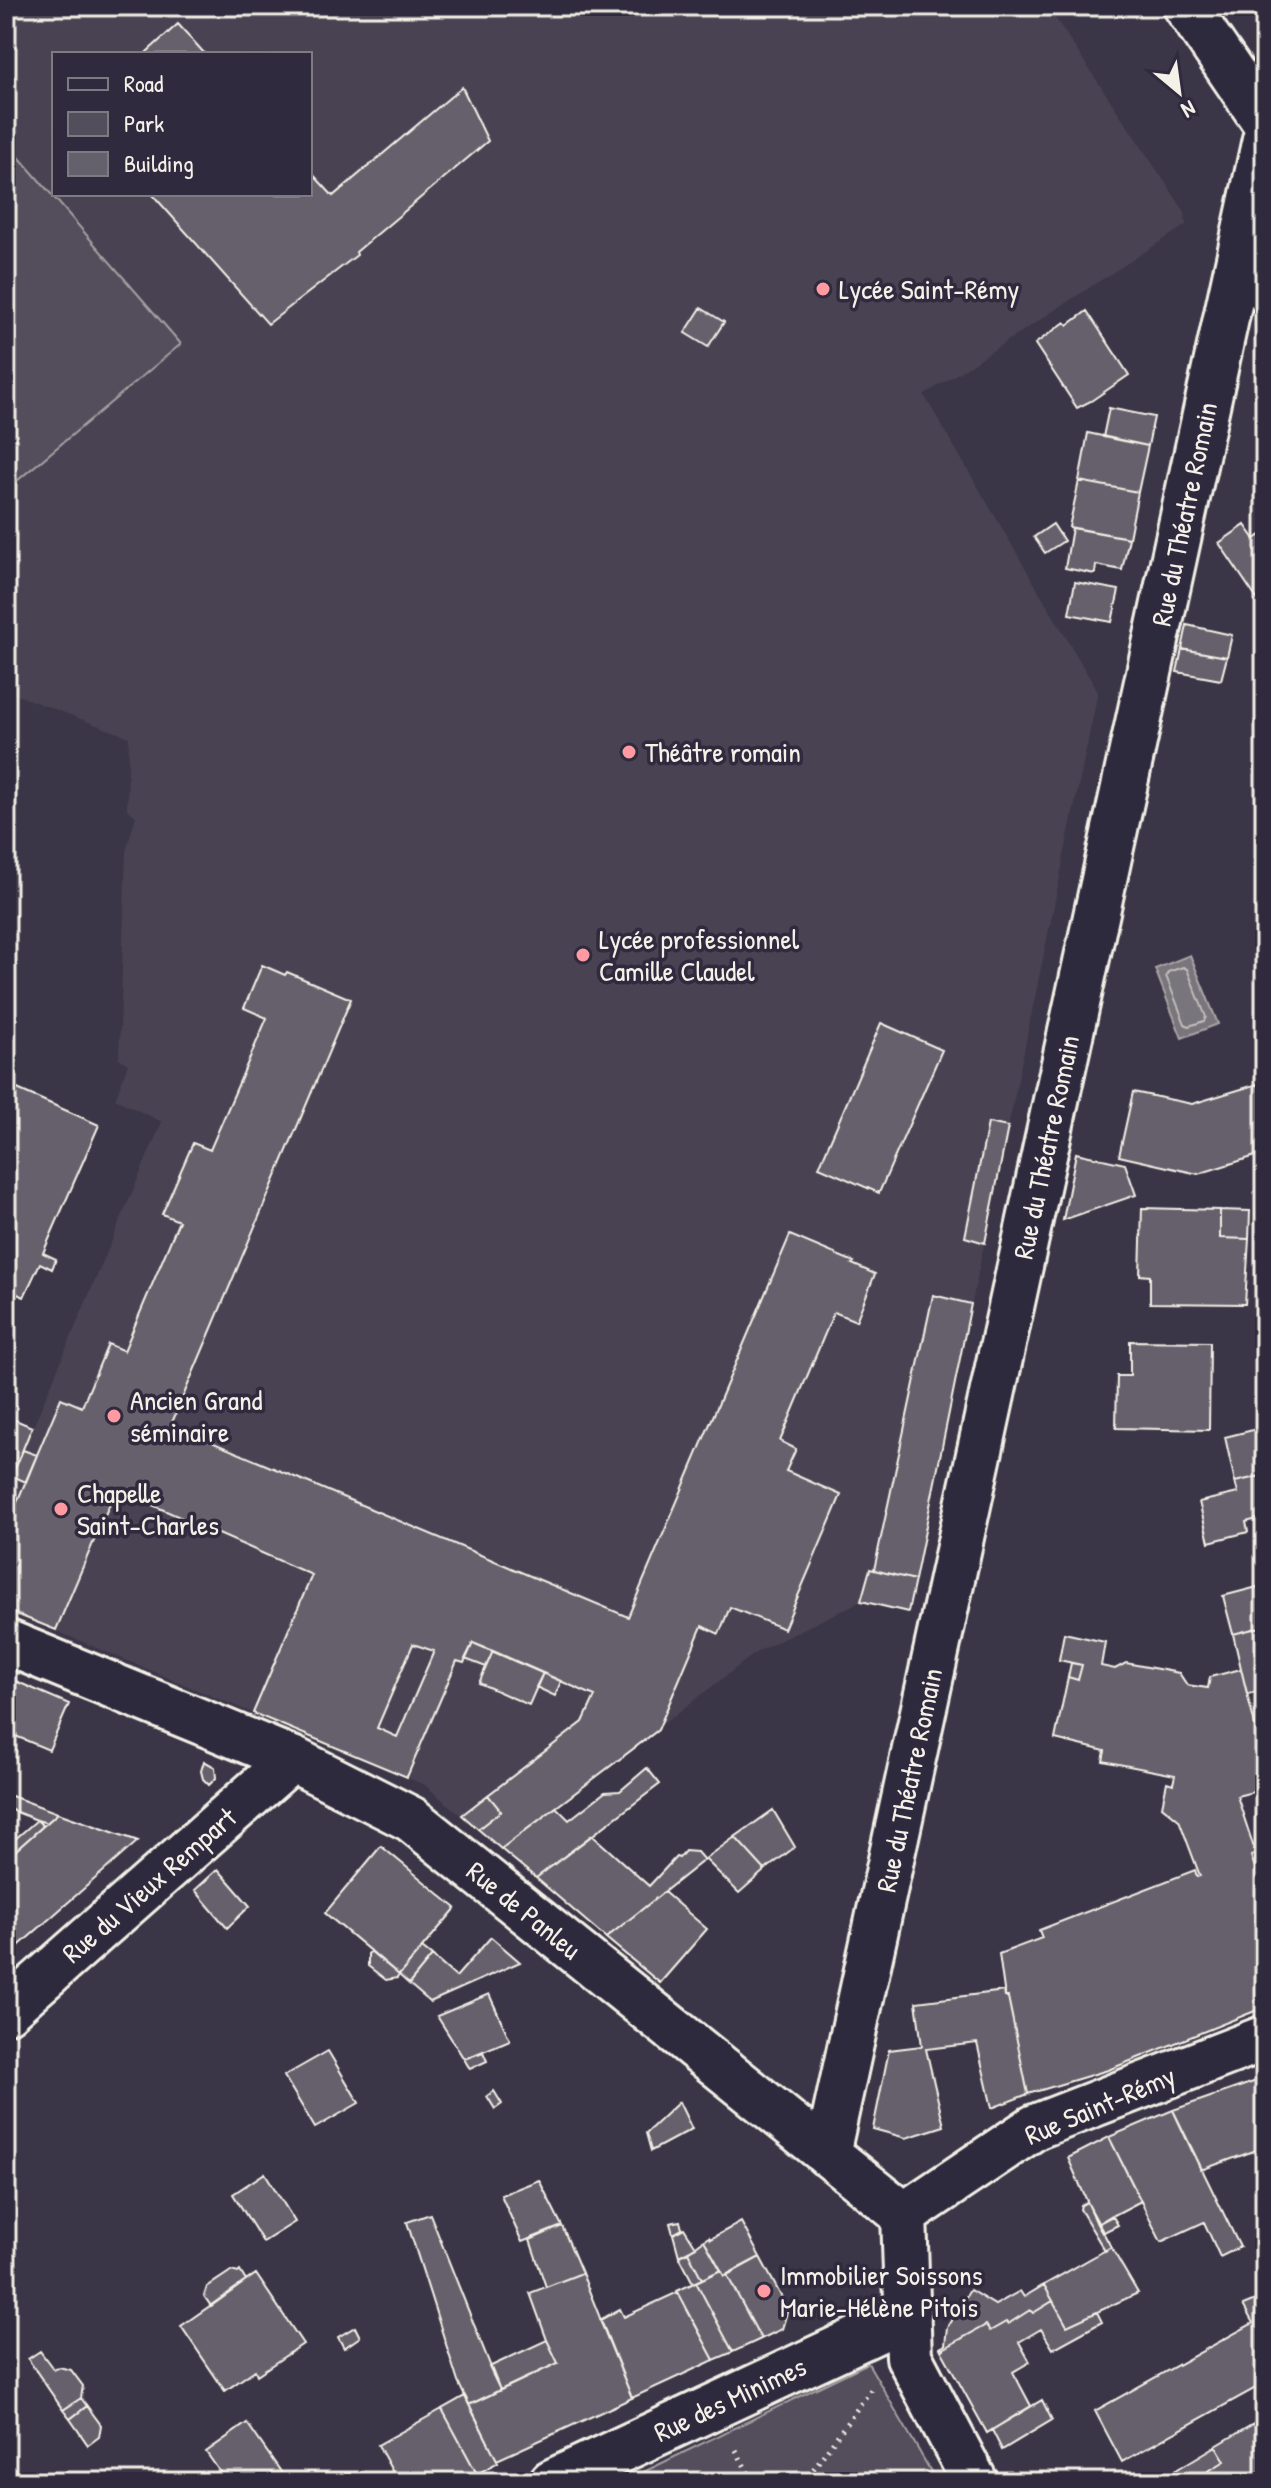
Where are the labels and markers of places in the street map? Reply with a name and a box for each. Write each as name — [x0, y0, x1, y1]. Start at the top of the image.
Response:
place label: Lycée Saint-Rémy — [839, 270, 1019, 308]
marker: Lycée Saint-Rémy — [814, 280, 832, 298]
place label: Théâtre romain — [645, 733, 801, 771]
marker: Théâtre romain — [620, 743, 638, 761]
place label: Lycée professionnel Camille Claudel — [599, 920, 800, 990]
marker: Lycée professionnel Camille Claudel — [574, 946, 592, 964]
place label: Ancien Grand séminaire — [130, 1381, 263, 1451]
marker: Ancien Grand séminaire — [105, 1407, 123, 1425]
place label: Chapelle Saint-Charles — [77, 1474, 219, 1544]
marker: Chapelle Saint-Charles — [52, 1500, 70, 1518]
place label: Immobilier Soissons Marie-Hélène Pitois — [780, 2256, 983, 2326]
marker: Immobilier Soissons Marie-Hélène Pitois — [755, 2282, 773, 2300]

